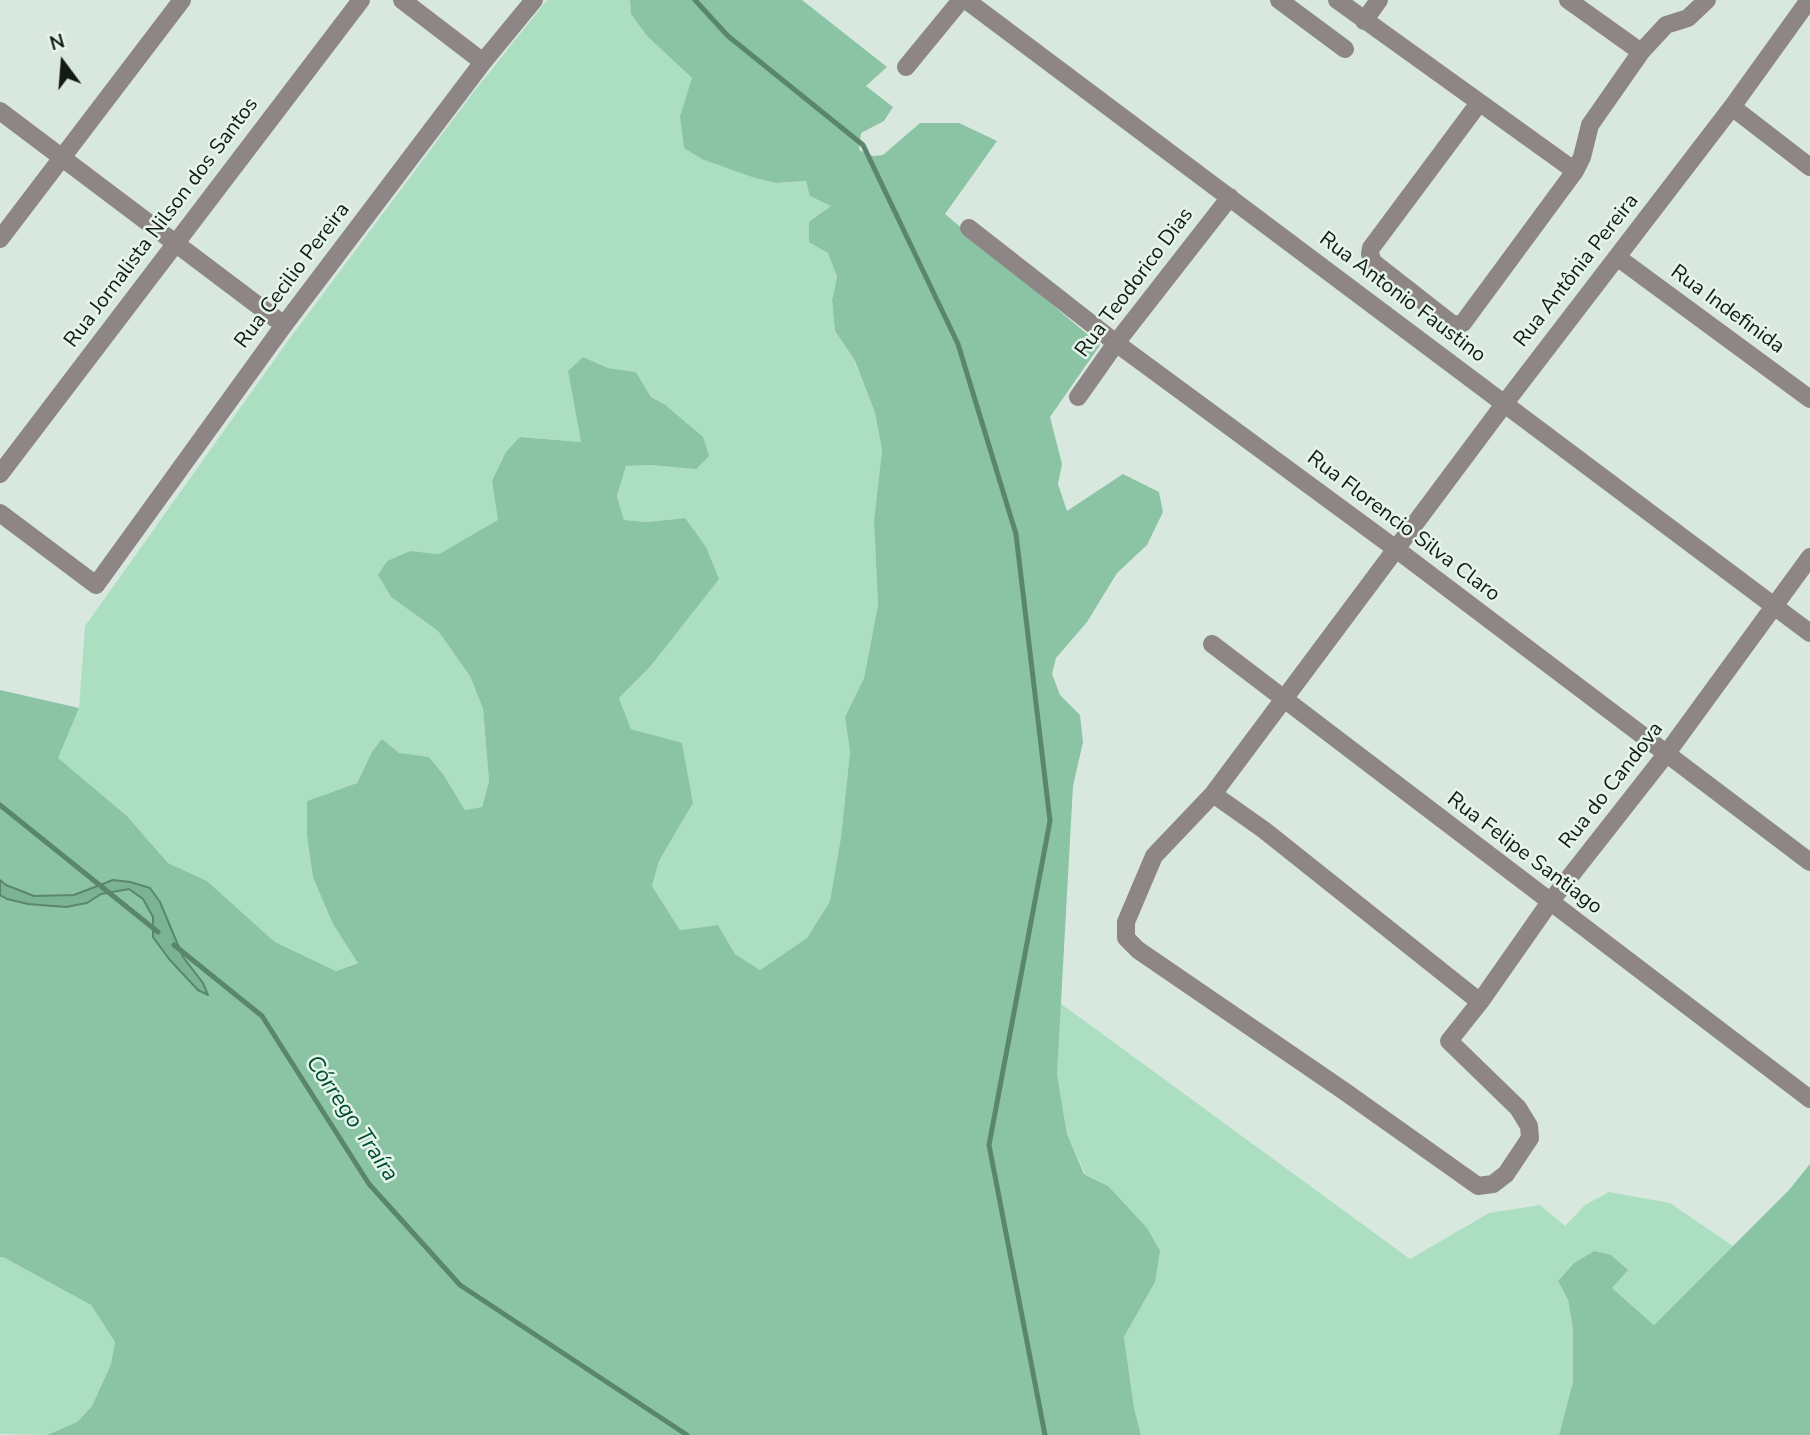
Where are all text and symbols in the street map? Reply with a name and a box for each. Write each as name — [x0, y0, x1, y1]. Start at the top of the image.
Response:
north arrow — [28, 28, 98, 98]
text: N — [47, 28, 68, 57]
street label: Rua Jornalista Nilson dos Santos — [60, 93, 264, 353]
street label: Rua Antônia Pereira — [1509, 189, 1645, 353]
street label: Rua Cecilio Pereira — [230, 198, 356, 354]
street label: Rua Teodorico Dias — [1071, 203, 1199, 363]
street label: Rua Antonio Faustino — [1314, 227, 1490, 369]
street label: Rua Indefinida — [1665, 260, 1789, 360]
street label: Rua Florencio Silva Claro — [1301, 446, 1505, 608]
street label: Rua do Candova — [1555, 718, 1669, 854]
street label: Rua Felipe Santiago — [1441, 787, 1607, 921]
water label: Córrego Traíra — [299, 1051, 403, 1187]

